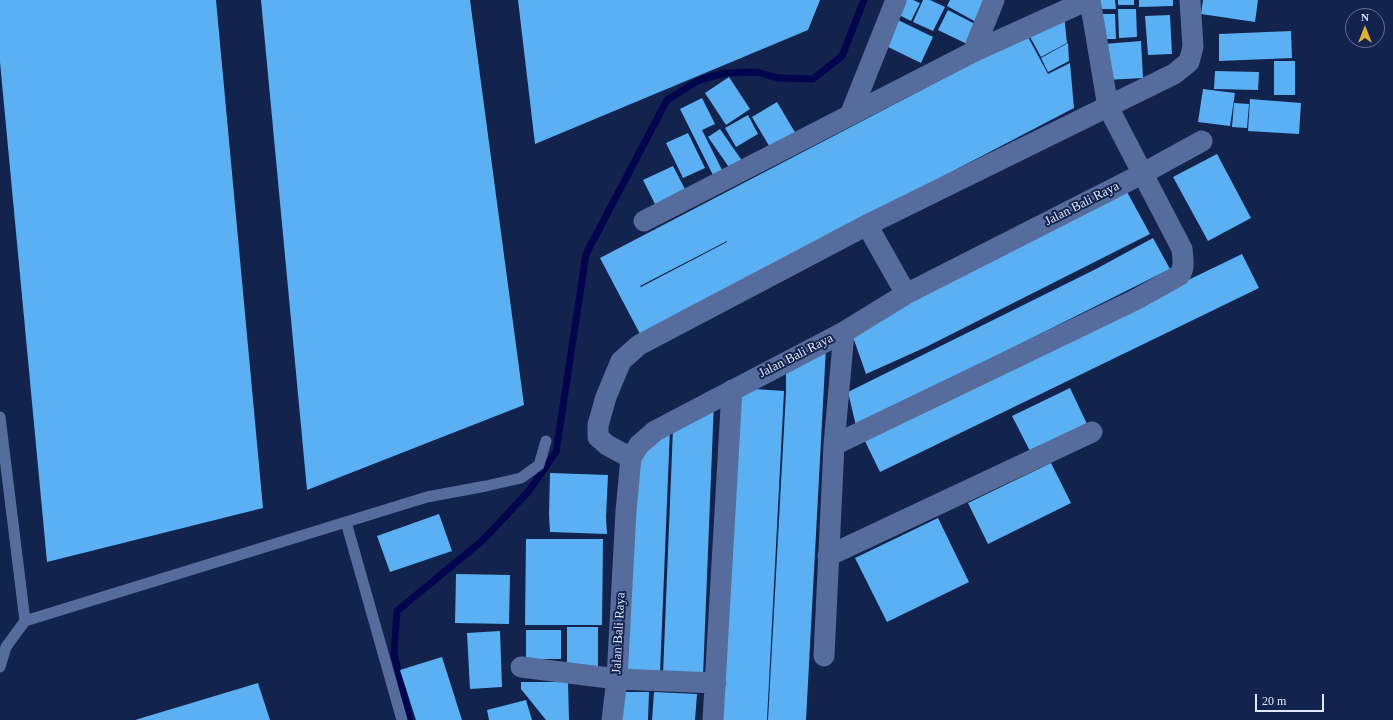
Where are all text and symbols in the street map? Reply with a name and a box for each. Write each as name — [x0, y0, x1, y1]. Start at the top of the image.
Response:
north arrow — [1345, 8, 1385, 48]
text: N — [1361, 11, 1369, 23]
street label: Jalan Bali Raya — [1042, 179, 1122, 229]
street label: Jalan Bali Raya — [756, 331, 836, 381]
street label: Jalan Bali Raya — [609, 592, 629, 674]
scale bar — [1257, 686, 1326, 712]
text: 20 m — [1262, 694, 1286, 708]

